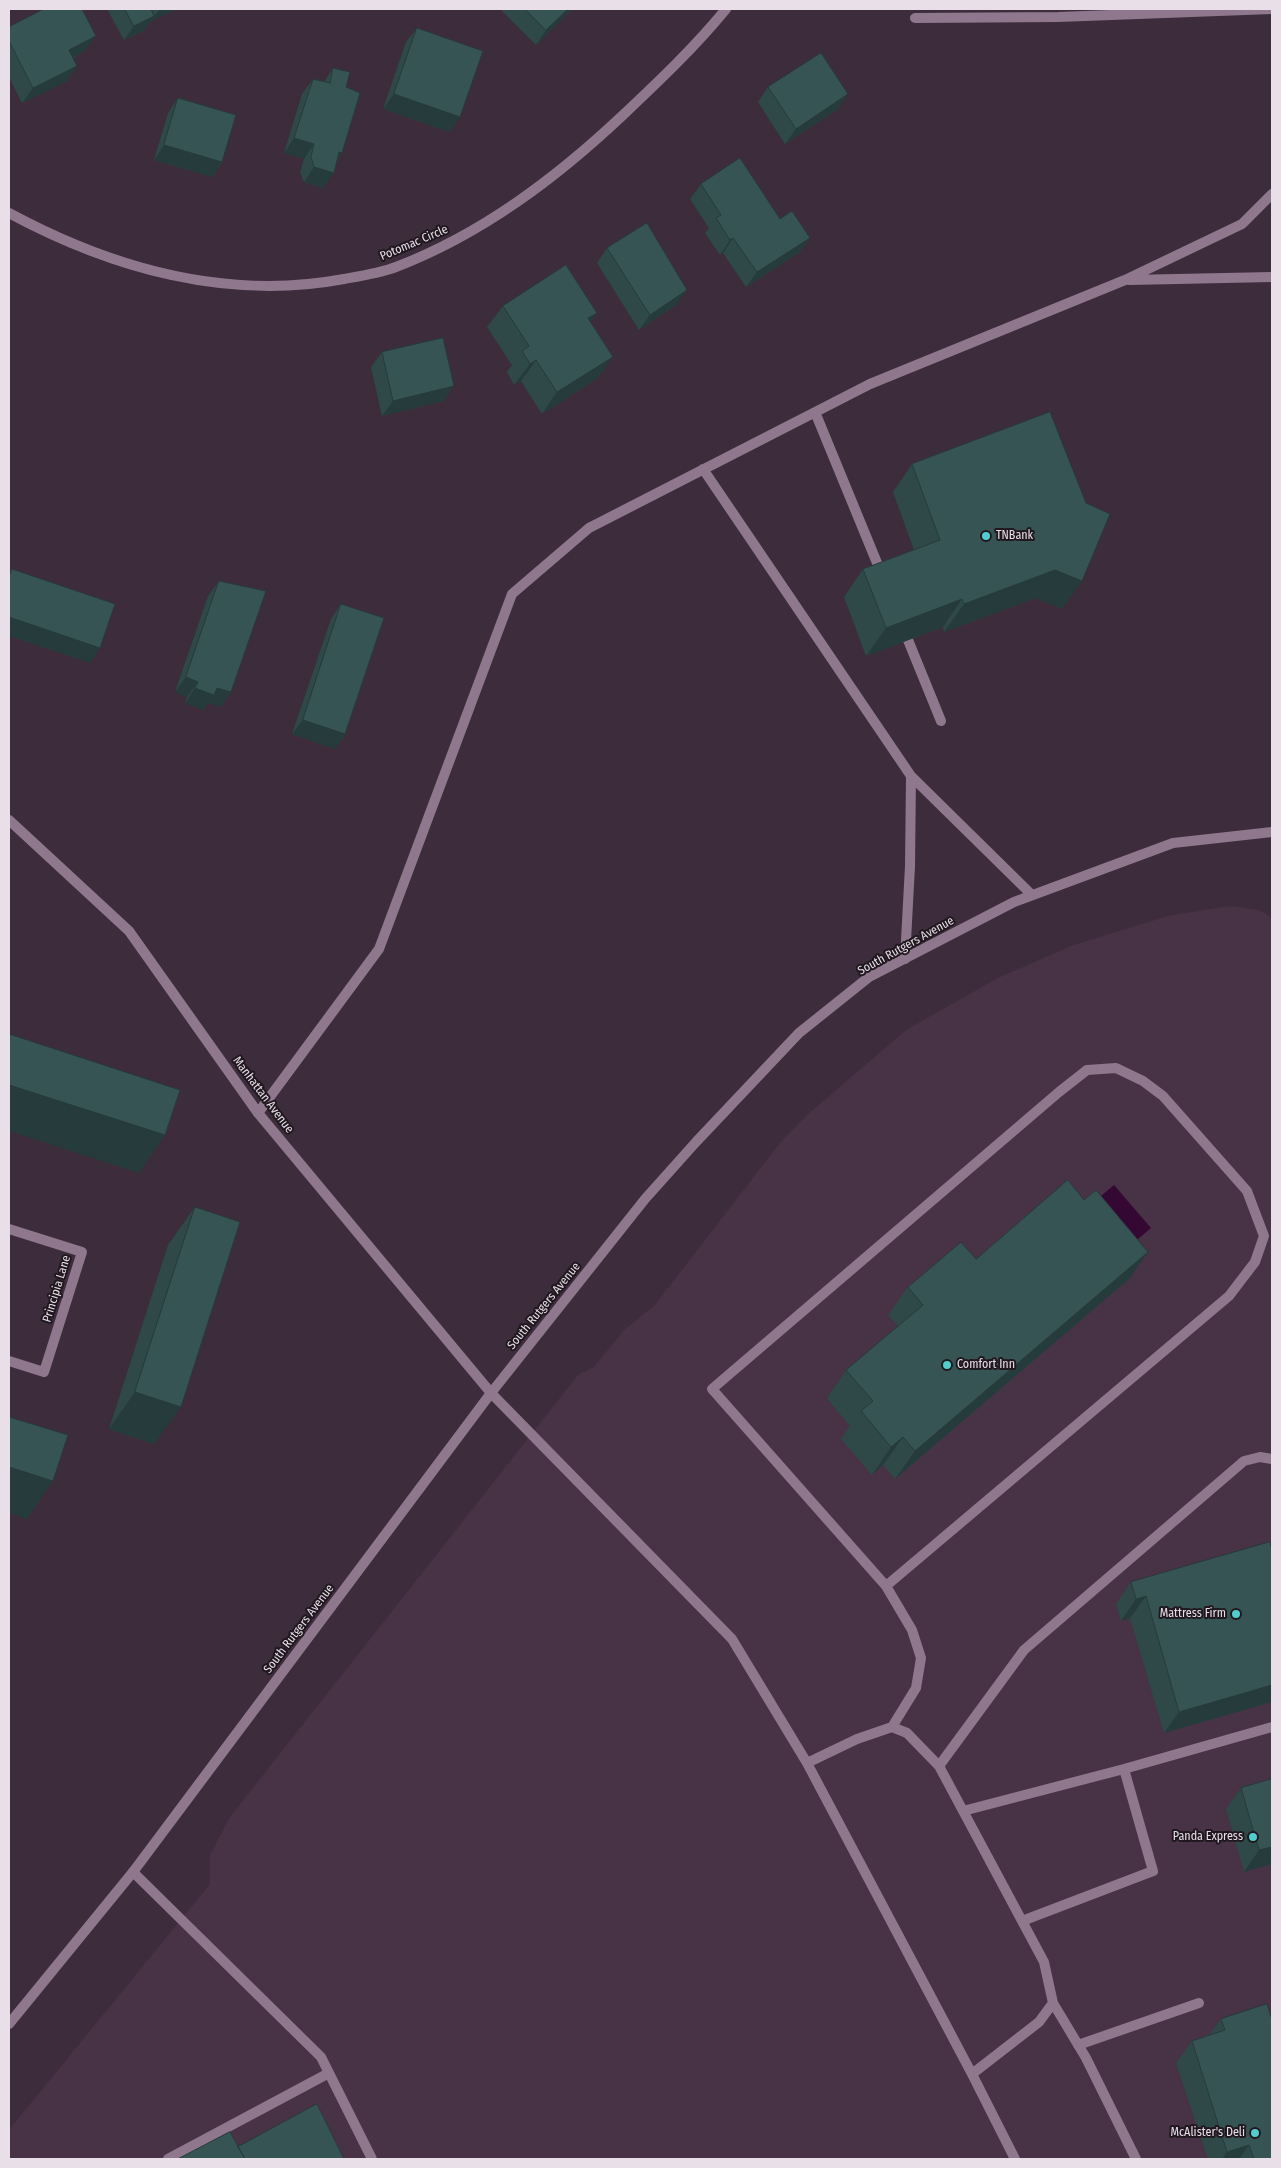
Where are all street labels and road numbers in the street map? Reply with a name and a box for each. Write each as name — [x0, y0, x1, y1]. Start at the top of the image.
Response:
street label: Potomac Circle — [378, 222, 450, 264]
street label: South Rutgers Avenue — [855, 914, 957, 978]
street label: Manhattan Avenue — [230, 1054, 296, 1136]
street label: Principia Lane — [40, 1254, 74, 1324]
street label: South Rutgers Avenue — [505, 1260, 583, 1352]
street label: South Rutgers Avenue — [261, 1582, 337, 1676]

